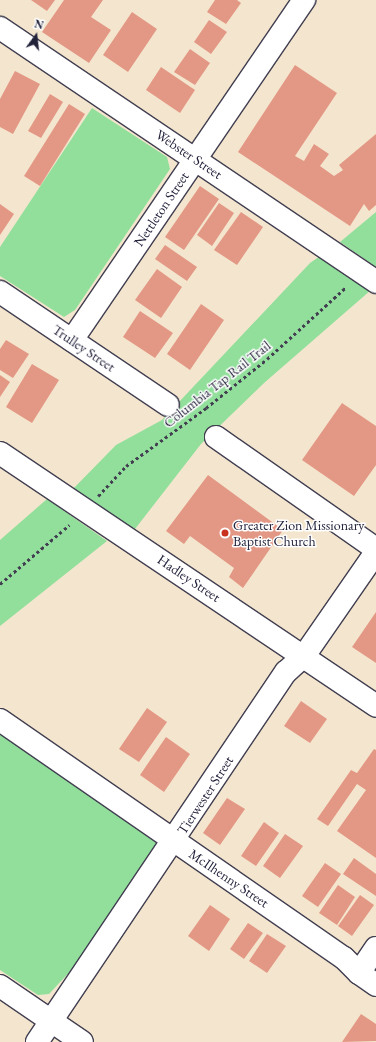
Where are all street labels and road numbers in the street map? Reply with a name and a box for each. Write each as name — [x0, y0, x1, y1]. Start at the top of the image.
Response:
street label: Webster Street — [153, 126, 225, 182]
street label: Nettleton Street — [130, 168, 192, 250]
street label: Trulley Street — [49, 321, 119, 375]
street label: Columbia Tap Rail Trail — [160, 337, 274, 431]
street label: Hadley Street — [154, 551, 224, 605]
street label: Tierwester Street — [173, 753, 237, 837]
street label: McIlhenny Street — [186, 845, 272, 911]

